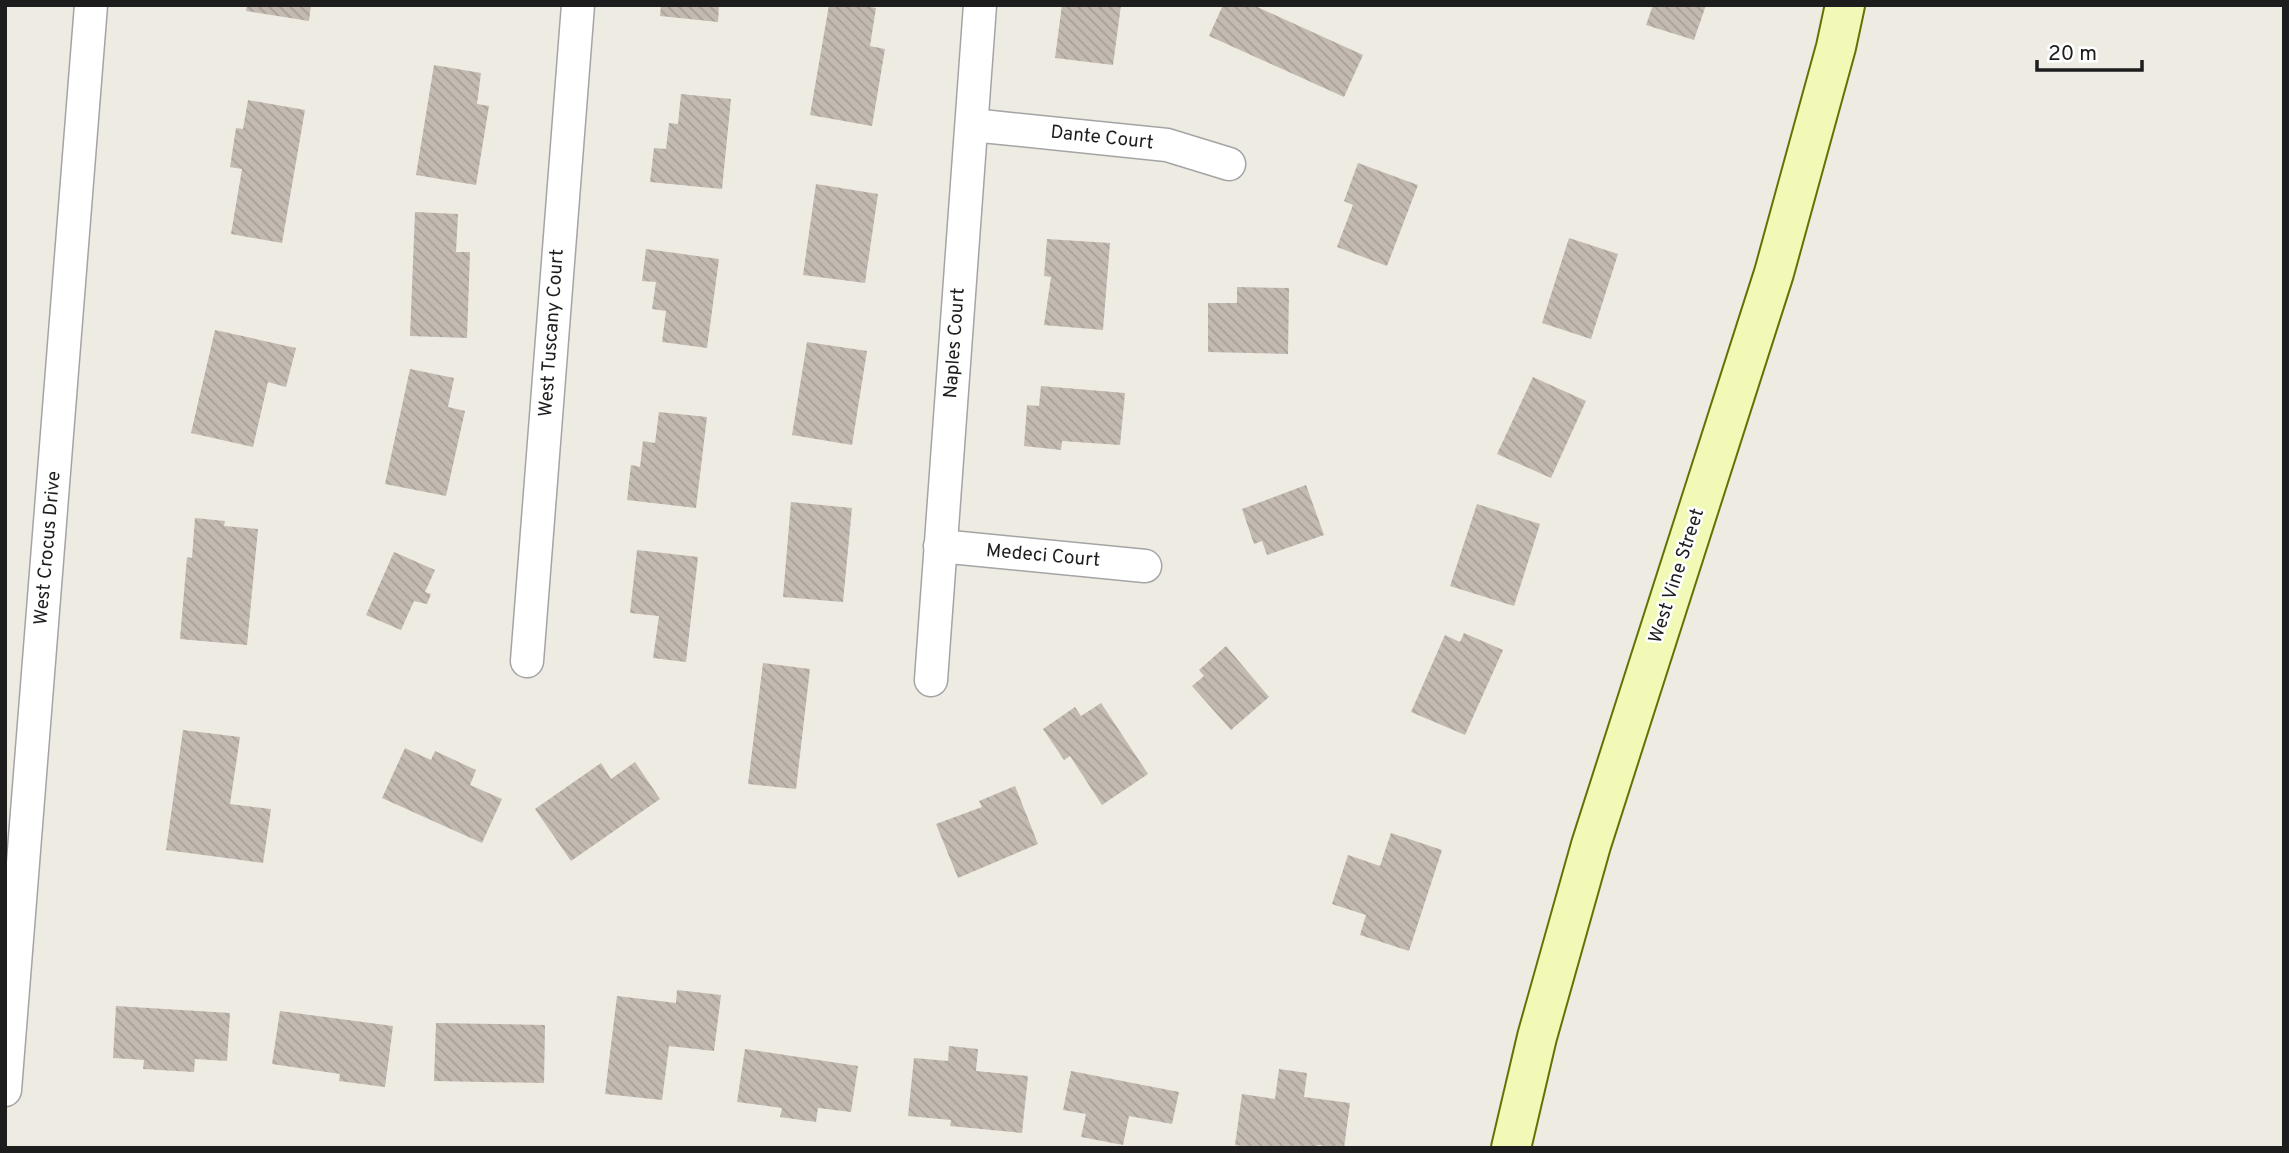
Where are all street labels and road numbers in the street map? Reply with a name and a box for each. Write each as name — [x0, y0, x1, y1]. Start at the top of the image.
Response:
street label: Dante Court — [1049, 121, 1155, 155]
street label: West Tuscany Court — [534, 248, 570, 418]
street label: Naples Court — [939, 287, 971, 399]
street label: West Crocus Drive — [29, 470, 67, 626]
street label: West Vine Street — [1644, 506, 1710, 646]
street label: Medeci Court — [985, 539, 1101, 573]

